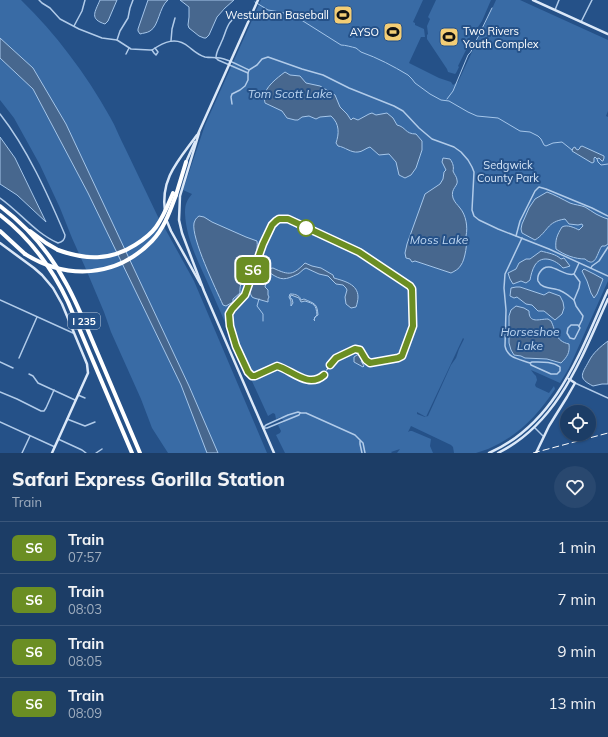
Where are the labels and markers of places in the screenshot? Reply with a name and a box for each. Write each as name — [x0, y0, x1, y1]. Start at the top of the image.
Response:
sports icon: Westurban Baseball — [332, 4, 354, 26]
place label: Westurban Baseball — [225, 8, 329, 22]
sports icon: AYSO — [382, 21, 404, 43]
place label: Two Rivers Youth Complex — [462, 24, 539, 51]
place label: AYSO — [350, 25, 379, 39]
sports icon: Two Rivers Youth Complex — [438, 26, 460, 48]
unlabelled marker — [297, 219, 315, 237]

